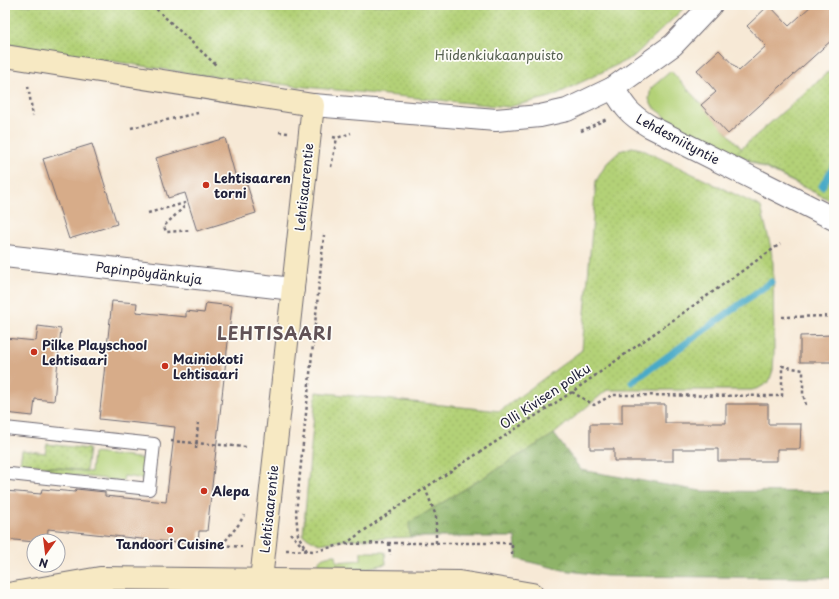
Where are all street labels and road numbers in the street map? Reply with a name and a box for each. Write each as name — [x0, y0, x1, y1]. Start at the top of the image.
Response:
street label: Lehdesniityntie — [633, 109, 723, 169]
street label: Lehtisaarentie — [289, 142, 318, 232]
street label: Papinpöydänkuja — [95, 257, 204, 289]
street label: Olli Kivisen polku — [496, 358, 594, 433]
street label: Lehtisaarentie — [254, 464, 283, 554]

